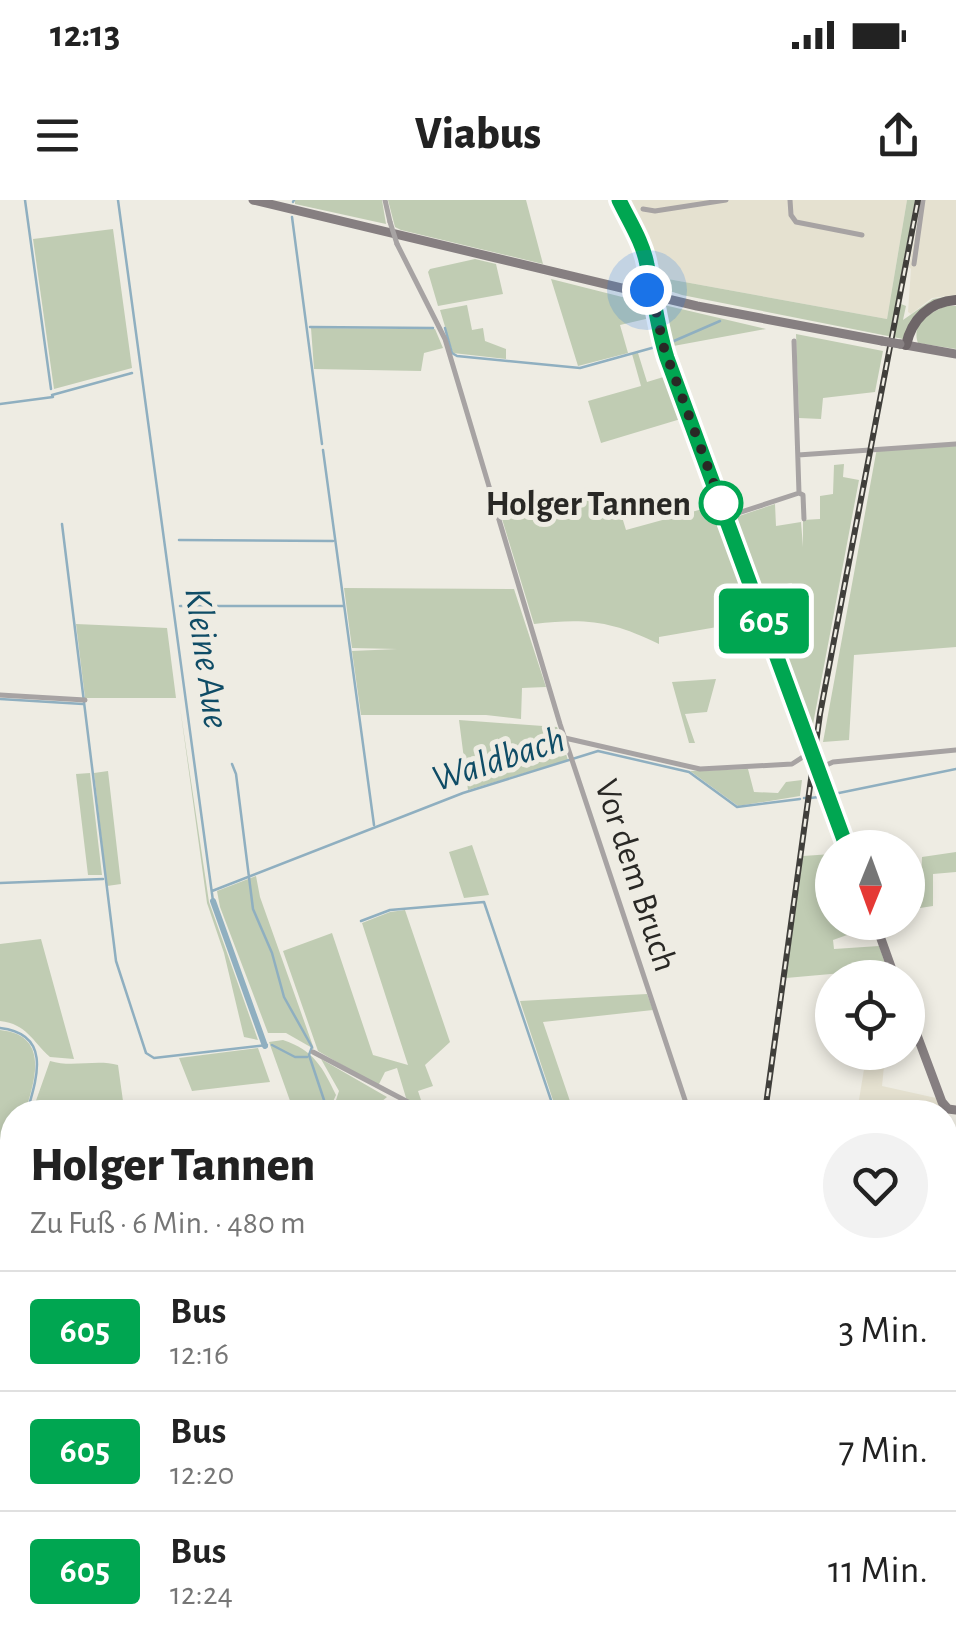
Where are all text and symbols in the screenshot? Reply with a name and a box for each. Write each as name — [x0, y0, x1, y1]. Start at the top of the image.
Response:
text: 12:13 — [50, 16, 120, 54]
icon: menu — [30, 108, 85, 163]
icon: share — [871, 108, 926, 163]
text: Viabus — [415, 112, 541, 157]
your location — [622, 265, 672, 315]
marker: Holger Tannen — [700, 482, 742, 524]
place label: Holger Tannen — [486, 487, 691, 522]
water label: Kleine Aue — [177, 585, 235, 731]
line badge: 605 — [706, 588, 822, 654]
text: 605 — [739, 604, 789, 639]
water label: Waldbach — [428, 721, 570, 799]
street label: Vor dem Bruch — [588, 775, 683, 976]
north arrow — [815, 830, 925, 940]
map controls — [815, 830, 925, 1070]
button: locate — [815, 960, 925, 1070]
button: heart — [823, 1133, 928, 1238]
text: Holger Tannen — [30, 1142, 315, 1190]
text: Zu Fuß · 6 Min. · 480 m — [30, 1207, 306, 1239]
text: Bus — [170, 1293, 226, 1331]
text: 3 Min. — [839, 1312, 928, 1350]
text: 605 — [60, 1314, 110, 1349]
text: 12:16 — [170, 1338, 229, 1370]
text: Bus — [170, 1413, 226, 1451]
text: 7 Min. — [838, 1432, 928, 1470]
text: 605 — [60, 1434, 110, 1469]
text: 12:20 — [170, 1458, 234, 1490]
text: Bus — [170, 1533, 226, 1571]
text: 11 Min. — [828, 1552, 928, 1590]
text: 605 — [60, 1554, 110, 1589]
text: 12:24 — [170, 1578, 233, 1610]

